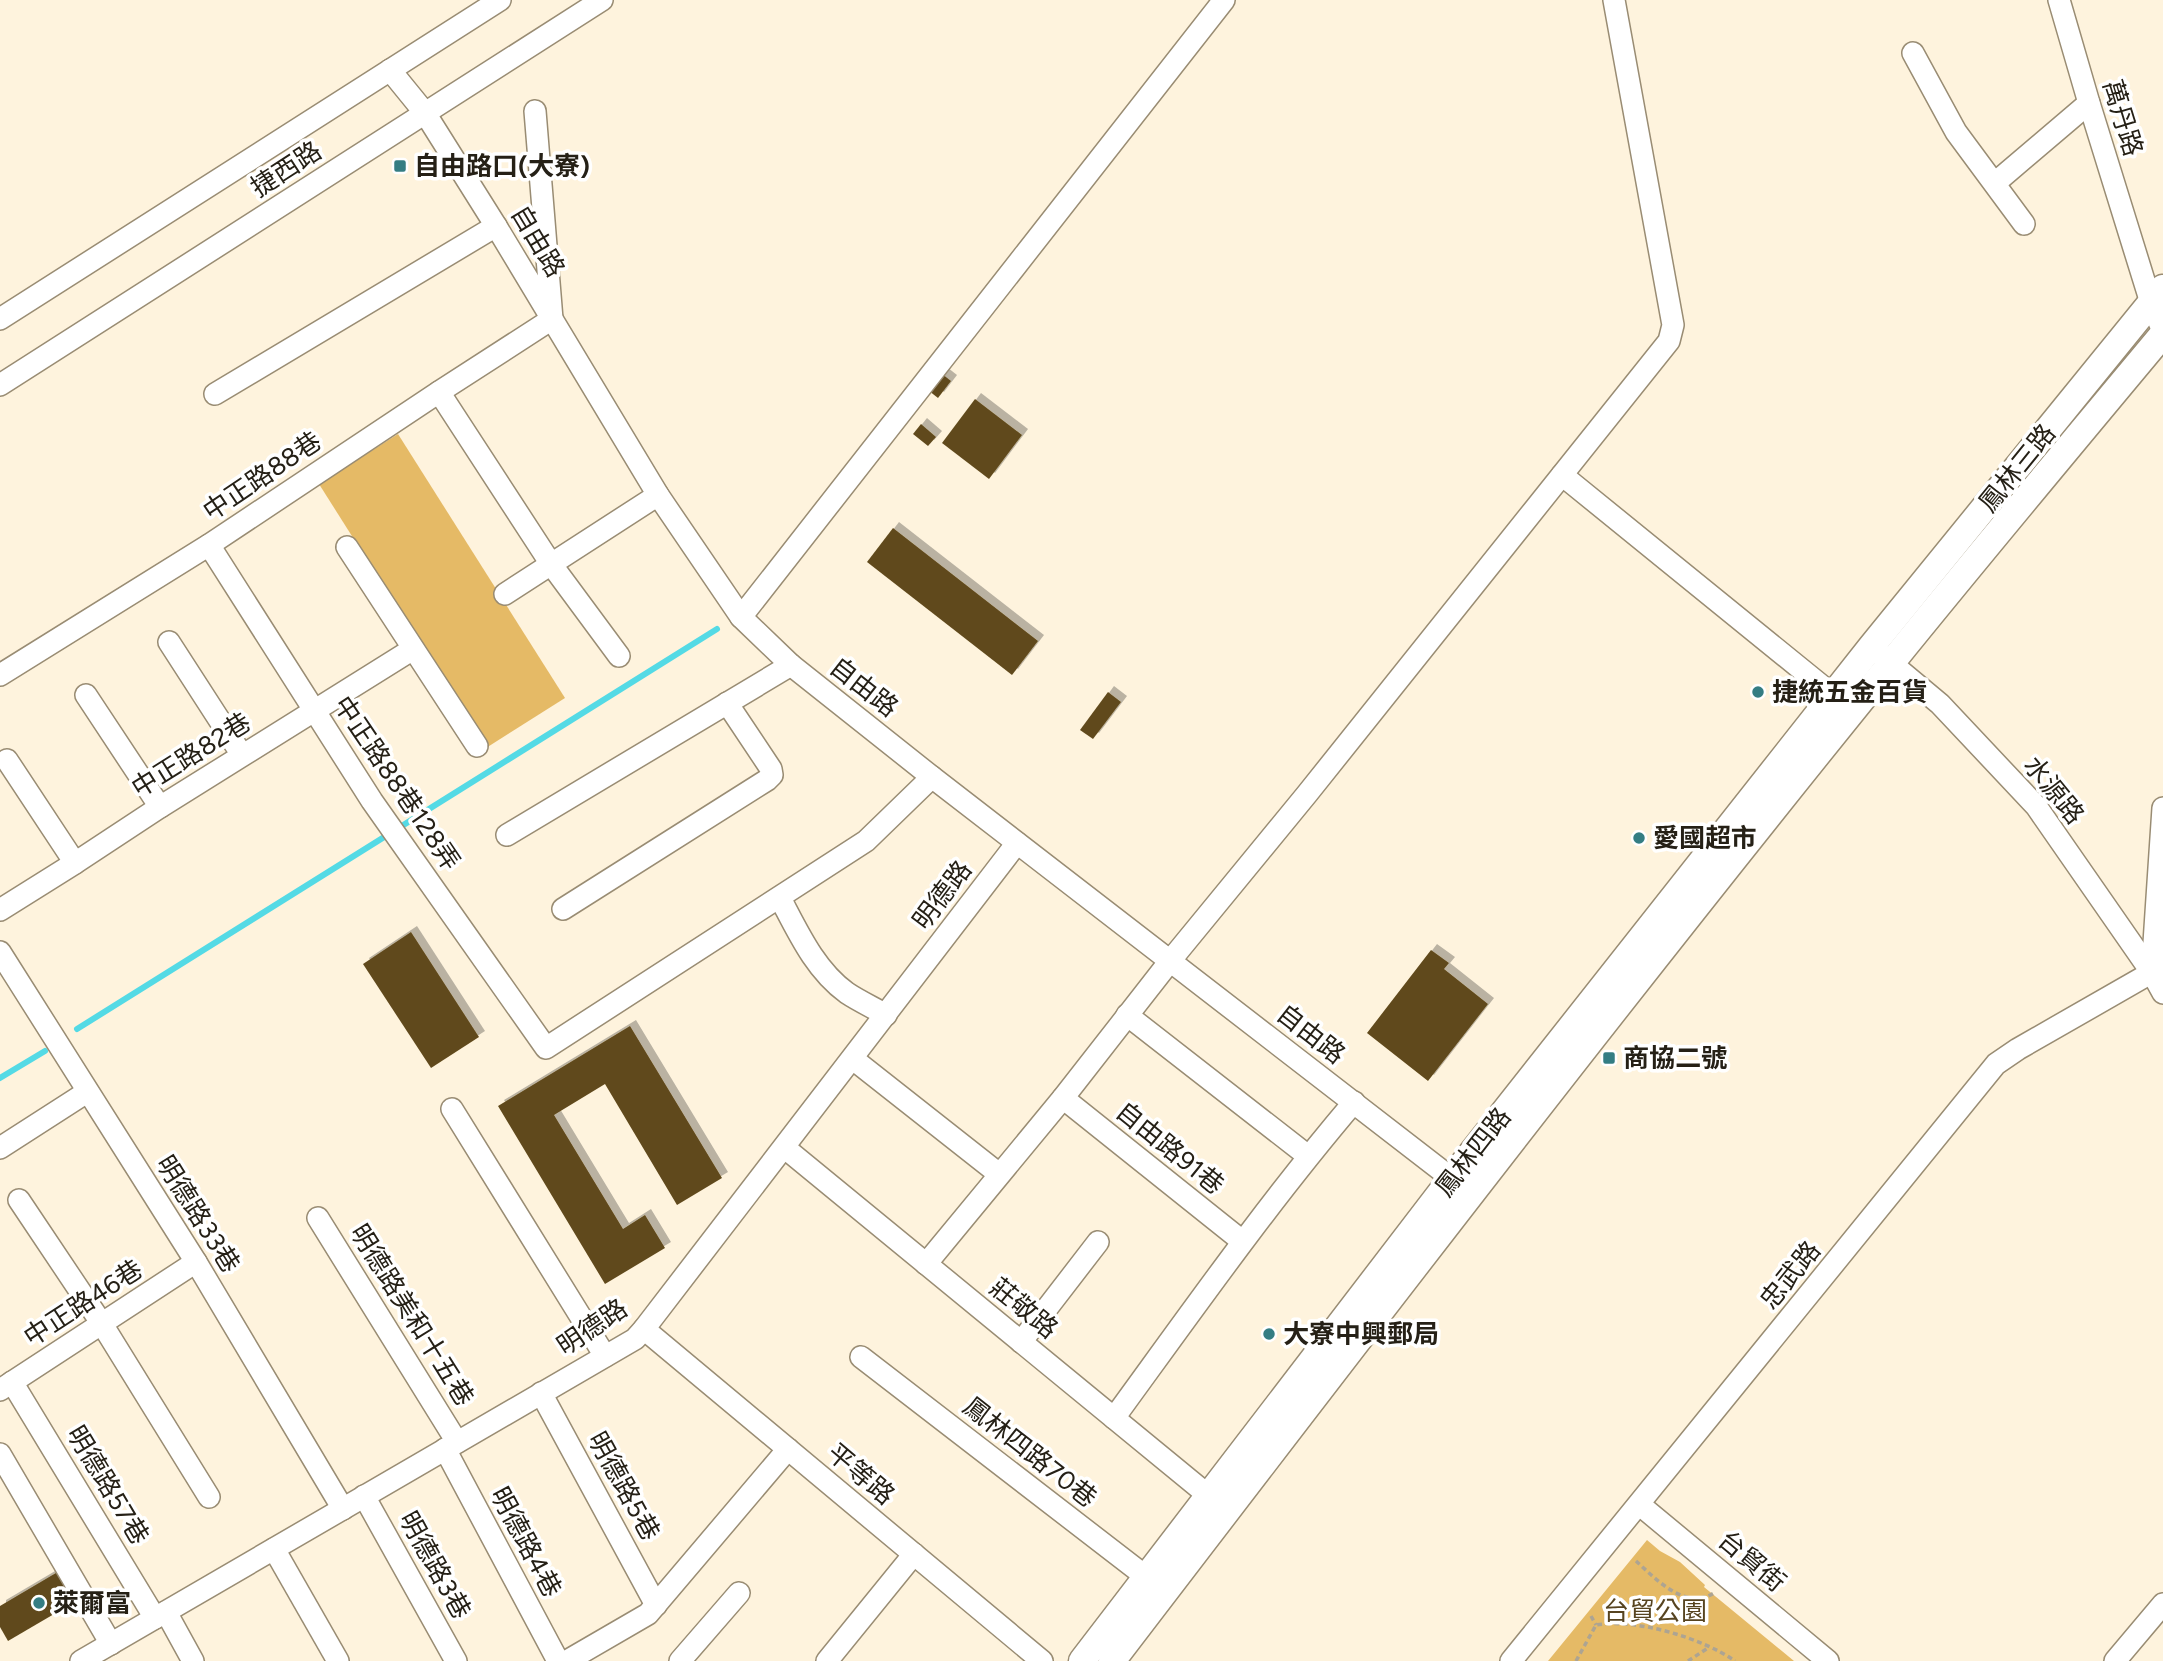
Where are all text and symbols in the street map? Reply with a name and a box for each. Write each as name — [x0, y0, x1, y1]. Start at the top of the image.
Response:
street label: 萬丹路 — [2096, 76, 2150, 160]
street label: 捷西路 — [245, 134, 327, 204]
place label: 自由路口(大寮) — [414, 150, 590, 182]
marker: 自由路口(大寮) — [392, 158, 408, 174]
street label: 自由路 — [504, 199, 572, 283]
street label: 鳳林三路 — [1972, 418, 2062, 518]
street label: 中正路88巷 — [197, 425, 327, 527]
street label: 自由路 — [823, 650, 905, 724]
place label: 捷統五金百貨 — [1772, 676, 1928, 708]
marker: 捷統五金百貨 — [1750, 684, 1766, 700]
street label: 中正路88巷128弄 — [327, 690, 467, 876]
street label: 中正路82巷 — [125, 706, 257, 804]
street label: 水源路 — [2017, 750, 2091, 830]
place label: 愛國超市 — [1653, 822, 1757, 854]
marker: 愛國超市 — [1631, 830, 1647, 846]
street label: 明德路 — [906, 854, 978, 936]
street label: 自由路 — [1270, 997, 1352, 1071]
place label: 商協二號 — [1623, 1042, 1727, 1074]
marker: 商協二號 — [1601, 1050, 1617, 1066]
street label: 自由路91巷 — [1110, 1095, 1230, 1201]
street label: 鳳林四路 — [1428, 1101, 1518, 1203]
street label: 明德路33巷 — [149, 1149, 247, 1279]
street label: 明德路美和十五巷 — [343, 1218, 481, 1412]
street label: 忠武路 — [1753, 1235, 1827, 1315]
street label: 中正路46巷 — [18, 1253, 148, 1353]
street label: 莊敬路 — [984, 1271, 1064, 1345]
street label: 明德路 — [551, 1292, 633, 1362]
place label: 大寮中興郵局 — [1283, 1318, 1439, 1350]
marker: 大寮中興郵局 — [1261, 1326, 1277, 1342]
street label: 鳳林四路70巷 — [957, 1390, 1103, 1514]
street label: 明德路57巷 — [60, 1420, 156, 1550]
street label: 明德路5巷 — [581, 1426, 667, 1546]
street label: 平等路 — [821, 1437, 901, 1511]
street label: 明德路4巷 — [484, 1481, 568, 1603]
street label: 明德路3巷 — [392, 1506, 478, 1624]
street label: 台貿街 — [1712, 1524, 1792, 1598]
place label: 萊爾富 — [53, 1587, 131, 1619]
marker: 萊爾富 — [31, 1595, 47, 1611]
park label: 台貿公園 — [1603, 1595, 1707, 1627]

